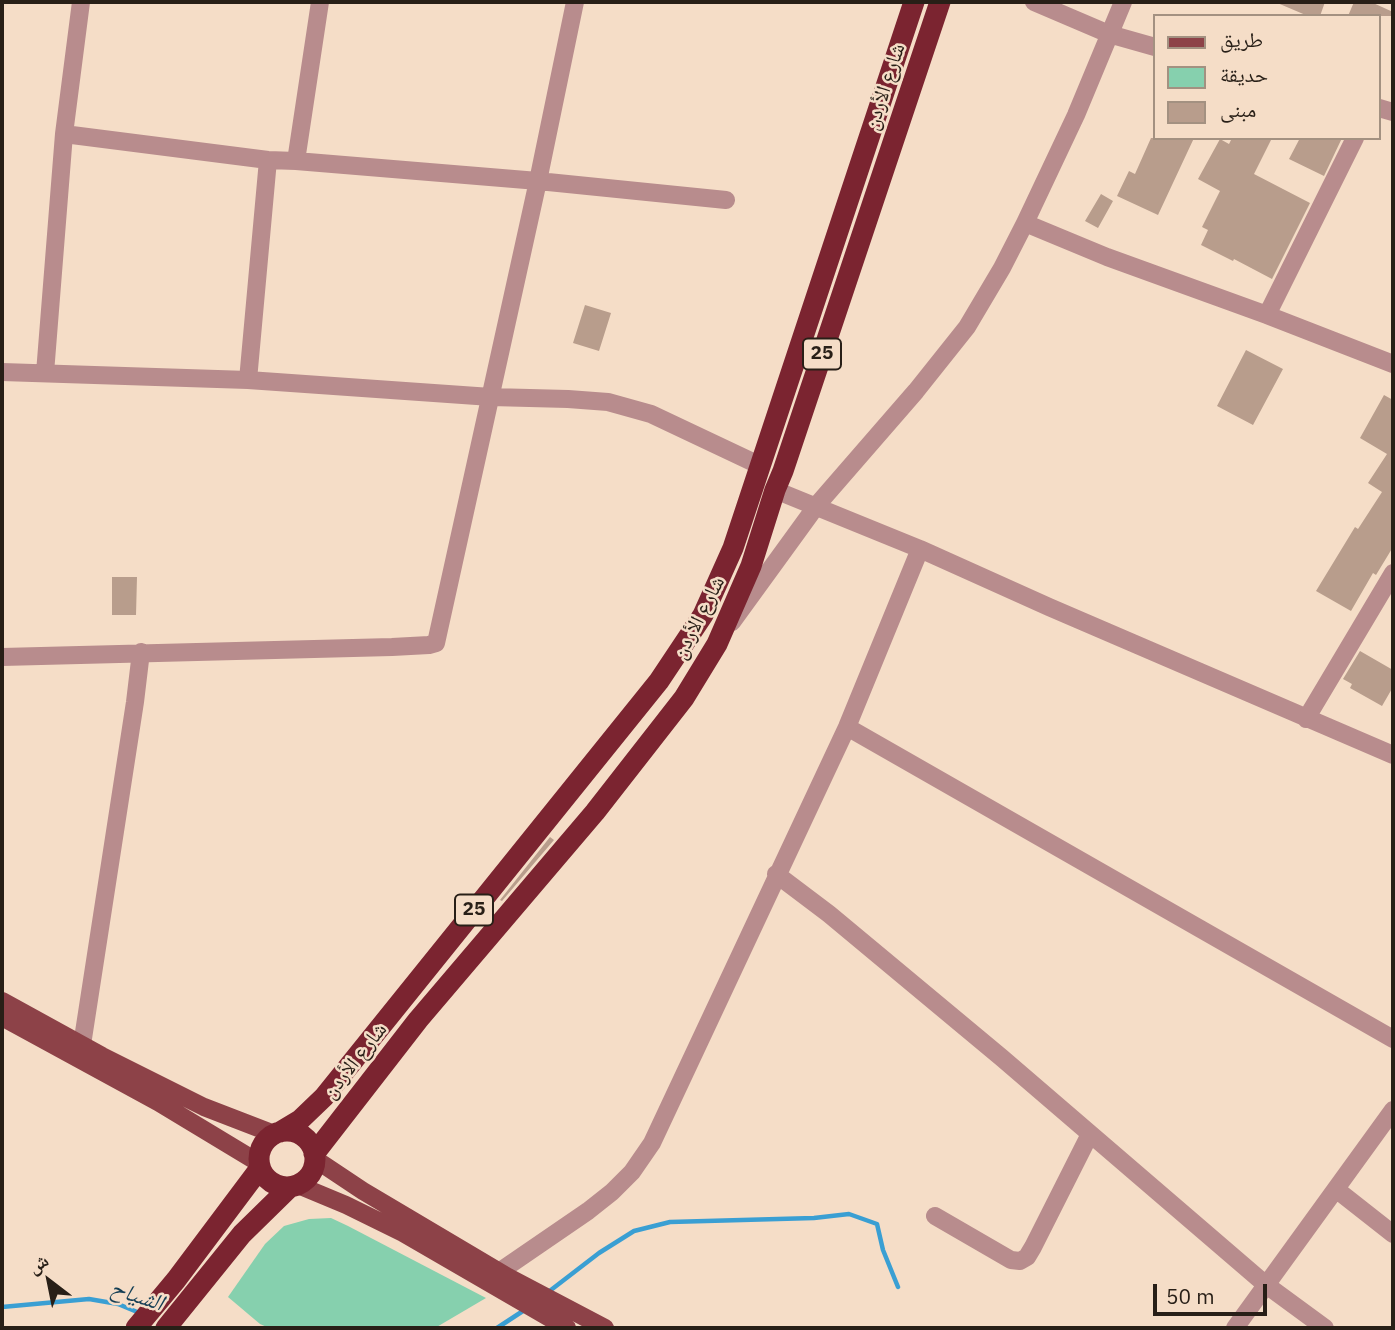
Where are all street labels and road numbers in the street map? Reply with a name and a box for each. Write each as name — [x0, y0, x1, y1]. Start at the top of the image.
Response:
street label: شارع الأردن — [859, 40, 911, 134]
road number: 25 — [803, 338, 841, 370]
street label: شارع الأردن — [667, 572, 731, 664]
road number: 25 — [455, 894, 493, 926]
street label: شارع الأردن — [317, 1018, 393, 1104]

